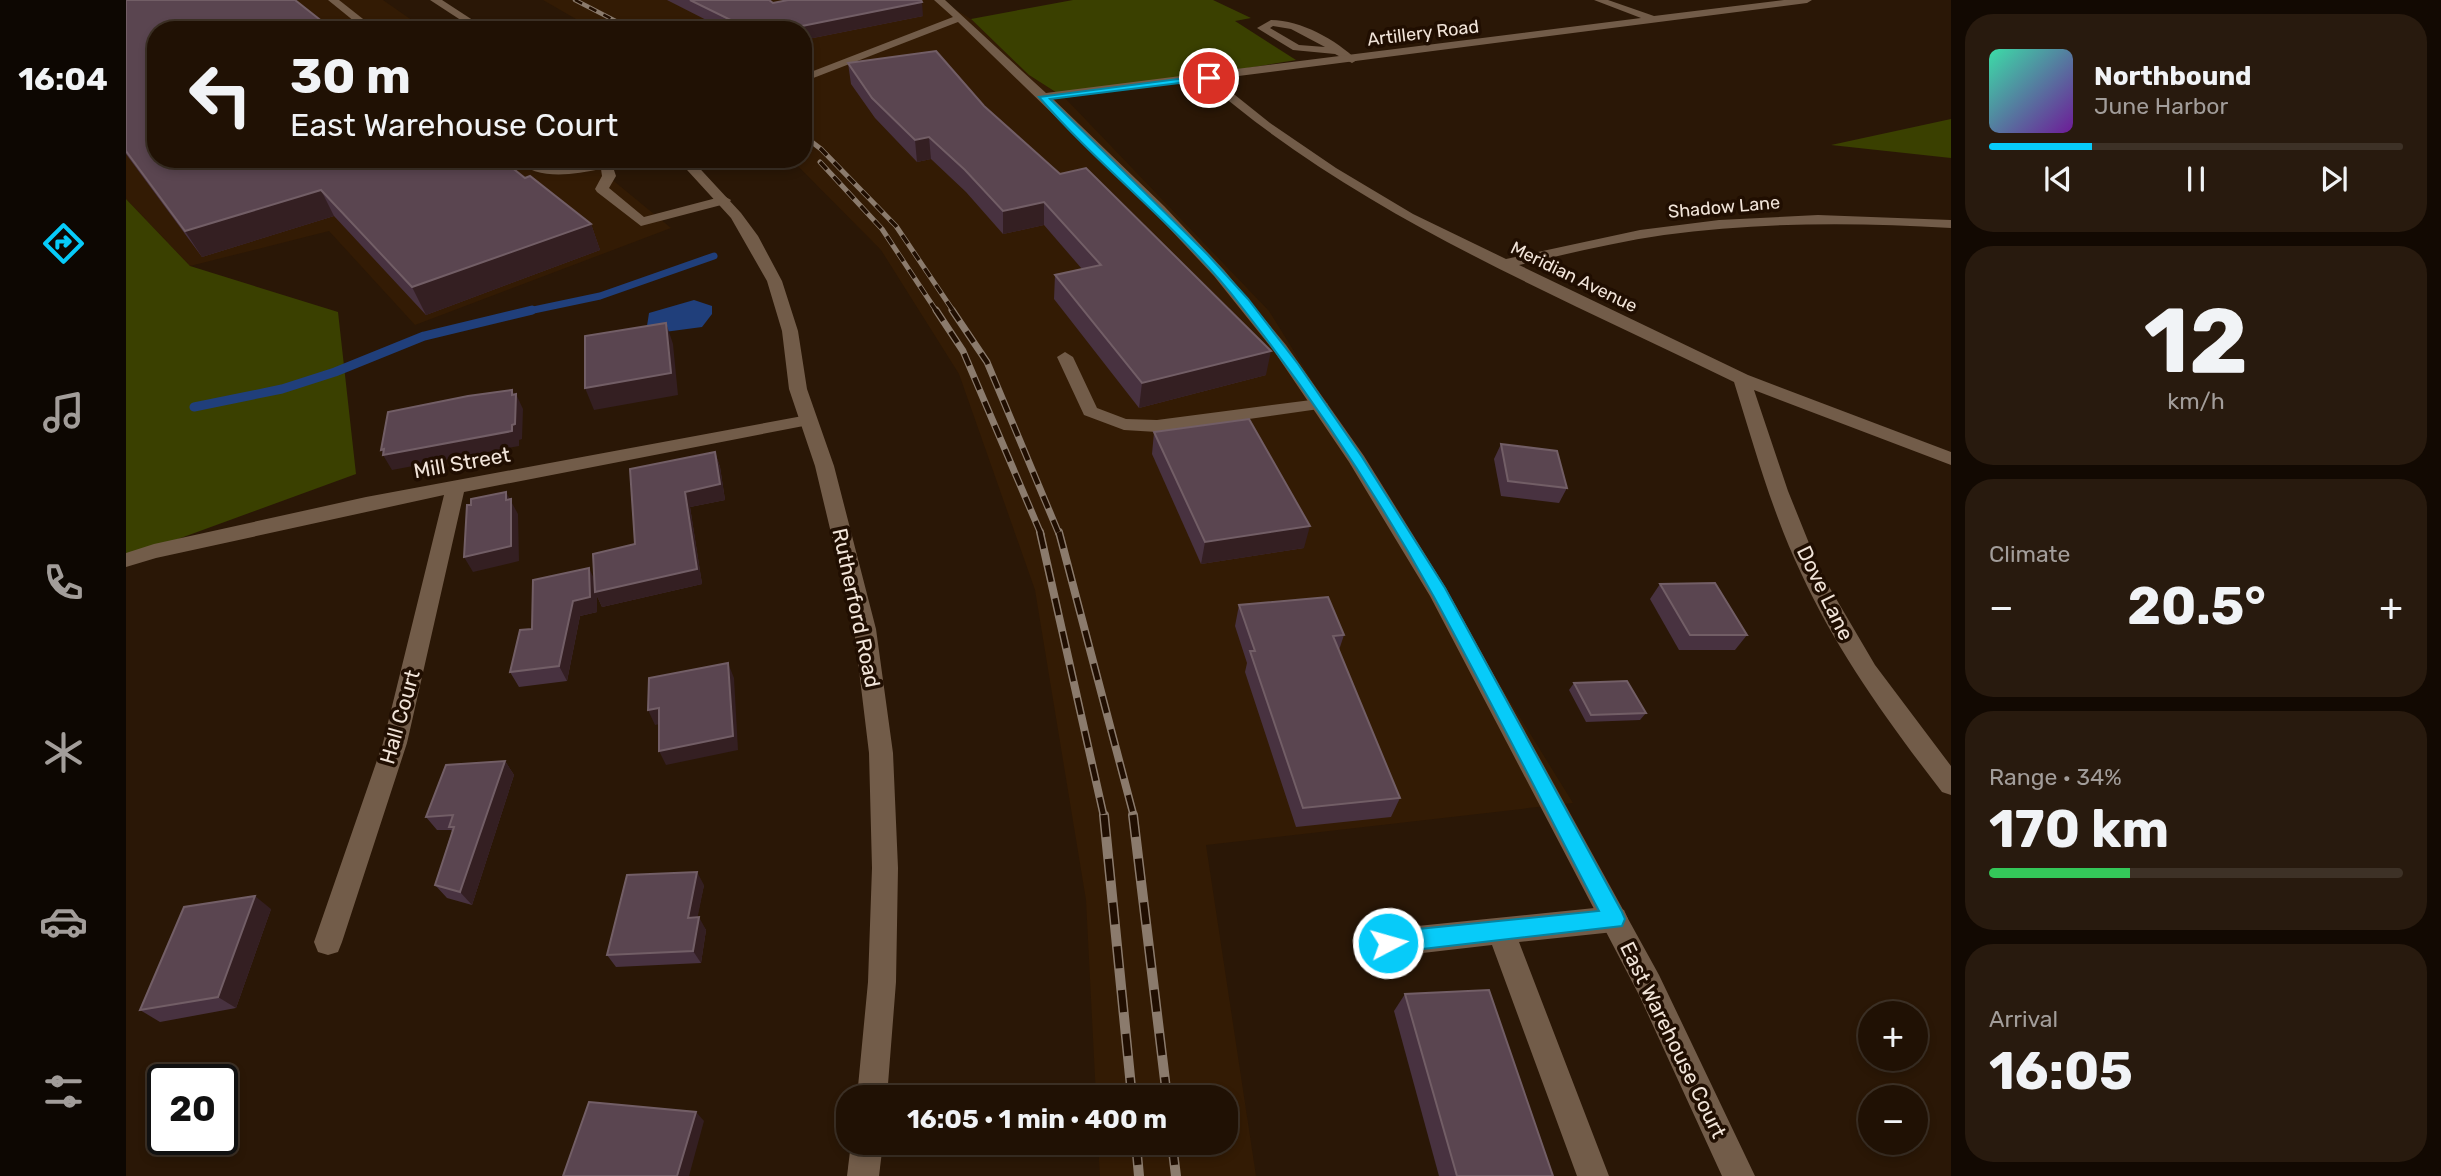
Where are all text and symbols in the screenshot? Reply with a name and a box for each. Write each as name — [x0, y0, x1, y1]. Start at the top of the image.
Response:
street label: Artillery Road — [1366, 15, 1480, 51]
text: 30 m — [290, 47, 411, 105]
pin — [1179, 48, 1239, 108]
icon: left — [175, 49, 266, 140]
icon: arrive — [1190, 59, 1228, 97]
text: 16:04 — [18, 60, 108, 98]
text: Northbound — [2094, 61, 2252, 92]
text: June Harbor — [2094, 92, 2228, 120]
text: East Warehouse Court — [290, 106, 618, 144]
icon: previous — [2039, 160, 2077, 198]
icon: pause — [2177, 160, 2215, 198]
icon: next — [2315, 160, 2353, 198]
street label: Shadow Lane — [1667, 191, 1781, 223]
icon: directions — [39, 219, 88, 268]
street label: Meridian Avenue — [1507, 237, 1641, 317]
text: 12 — [2144, 287, 2248, 395]
text: km/h — [2167, 387, 2225, 415]
icon: music — [39, 388, 88, 437]
street label: Mill Street — [412, 442, 512, 483]
street label: Rutherford Road — [827, 526, 886, 690]
text: Climate — [1989, 540, 2070, 568]
street label: Dove Lane — [1792, 541, 1859, 644]
icon: phone — [39, 558, 88, 607]
text: 20.5° — [2127, 575, 2266, 637]
text: − — [1989, 584, 2014, 630]
text: + — [2379, 584, 2403, 630]
street label: Hall Court — [374, 667, 425, 767]
icon: climate — [39, 728, 88, 777]
text: Range · 34% — [1989, 763, 2122, 791]
text: 170 km — [1989, 798, 2169, 860]
icon: car — [39, 897, 88, 946]
position arrow — [1351, 906, 1425, 980]
street label: East Warehouse Court — [1615, 937, 1732, 1142]
map controls — [1858, 1001, 1928, 1155]
button: + — [1858, 1001, 1928, 1071]
text: Arrival — [1989, 1005, 2058, 1033]
text: 16:05 — [1989, 1040, 2133, 1102]
speed limit sign: 20 — [147, 1064, 238, 1155]
icon: filters — [39, 1067, 88, 1116]
button: − — [1858, 1085, 1928, 1155]
text: 16:05 · 1 min · 400 m — [907, 1104, 1167, 1135]

